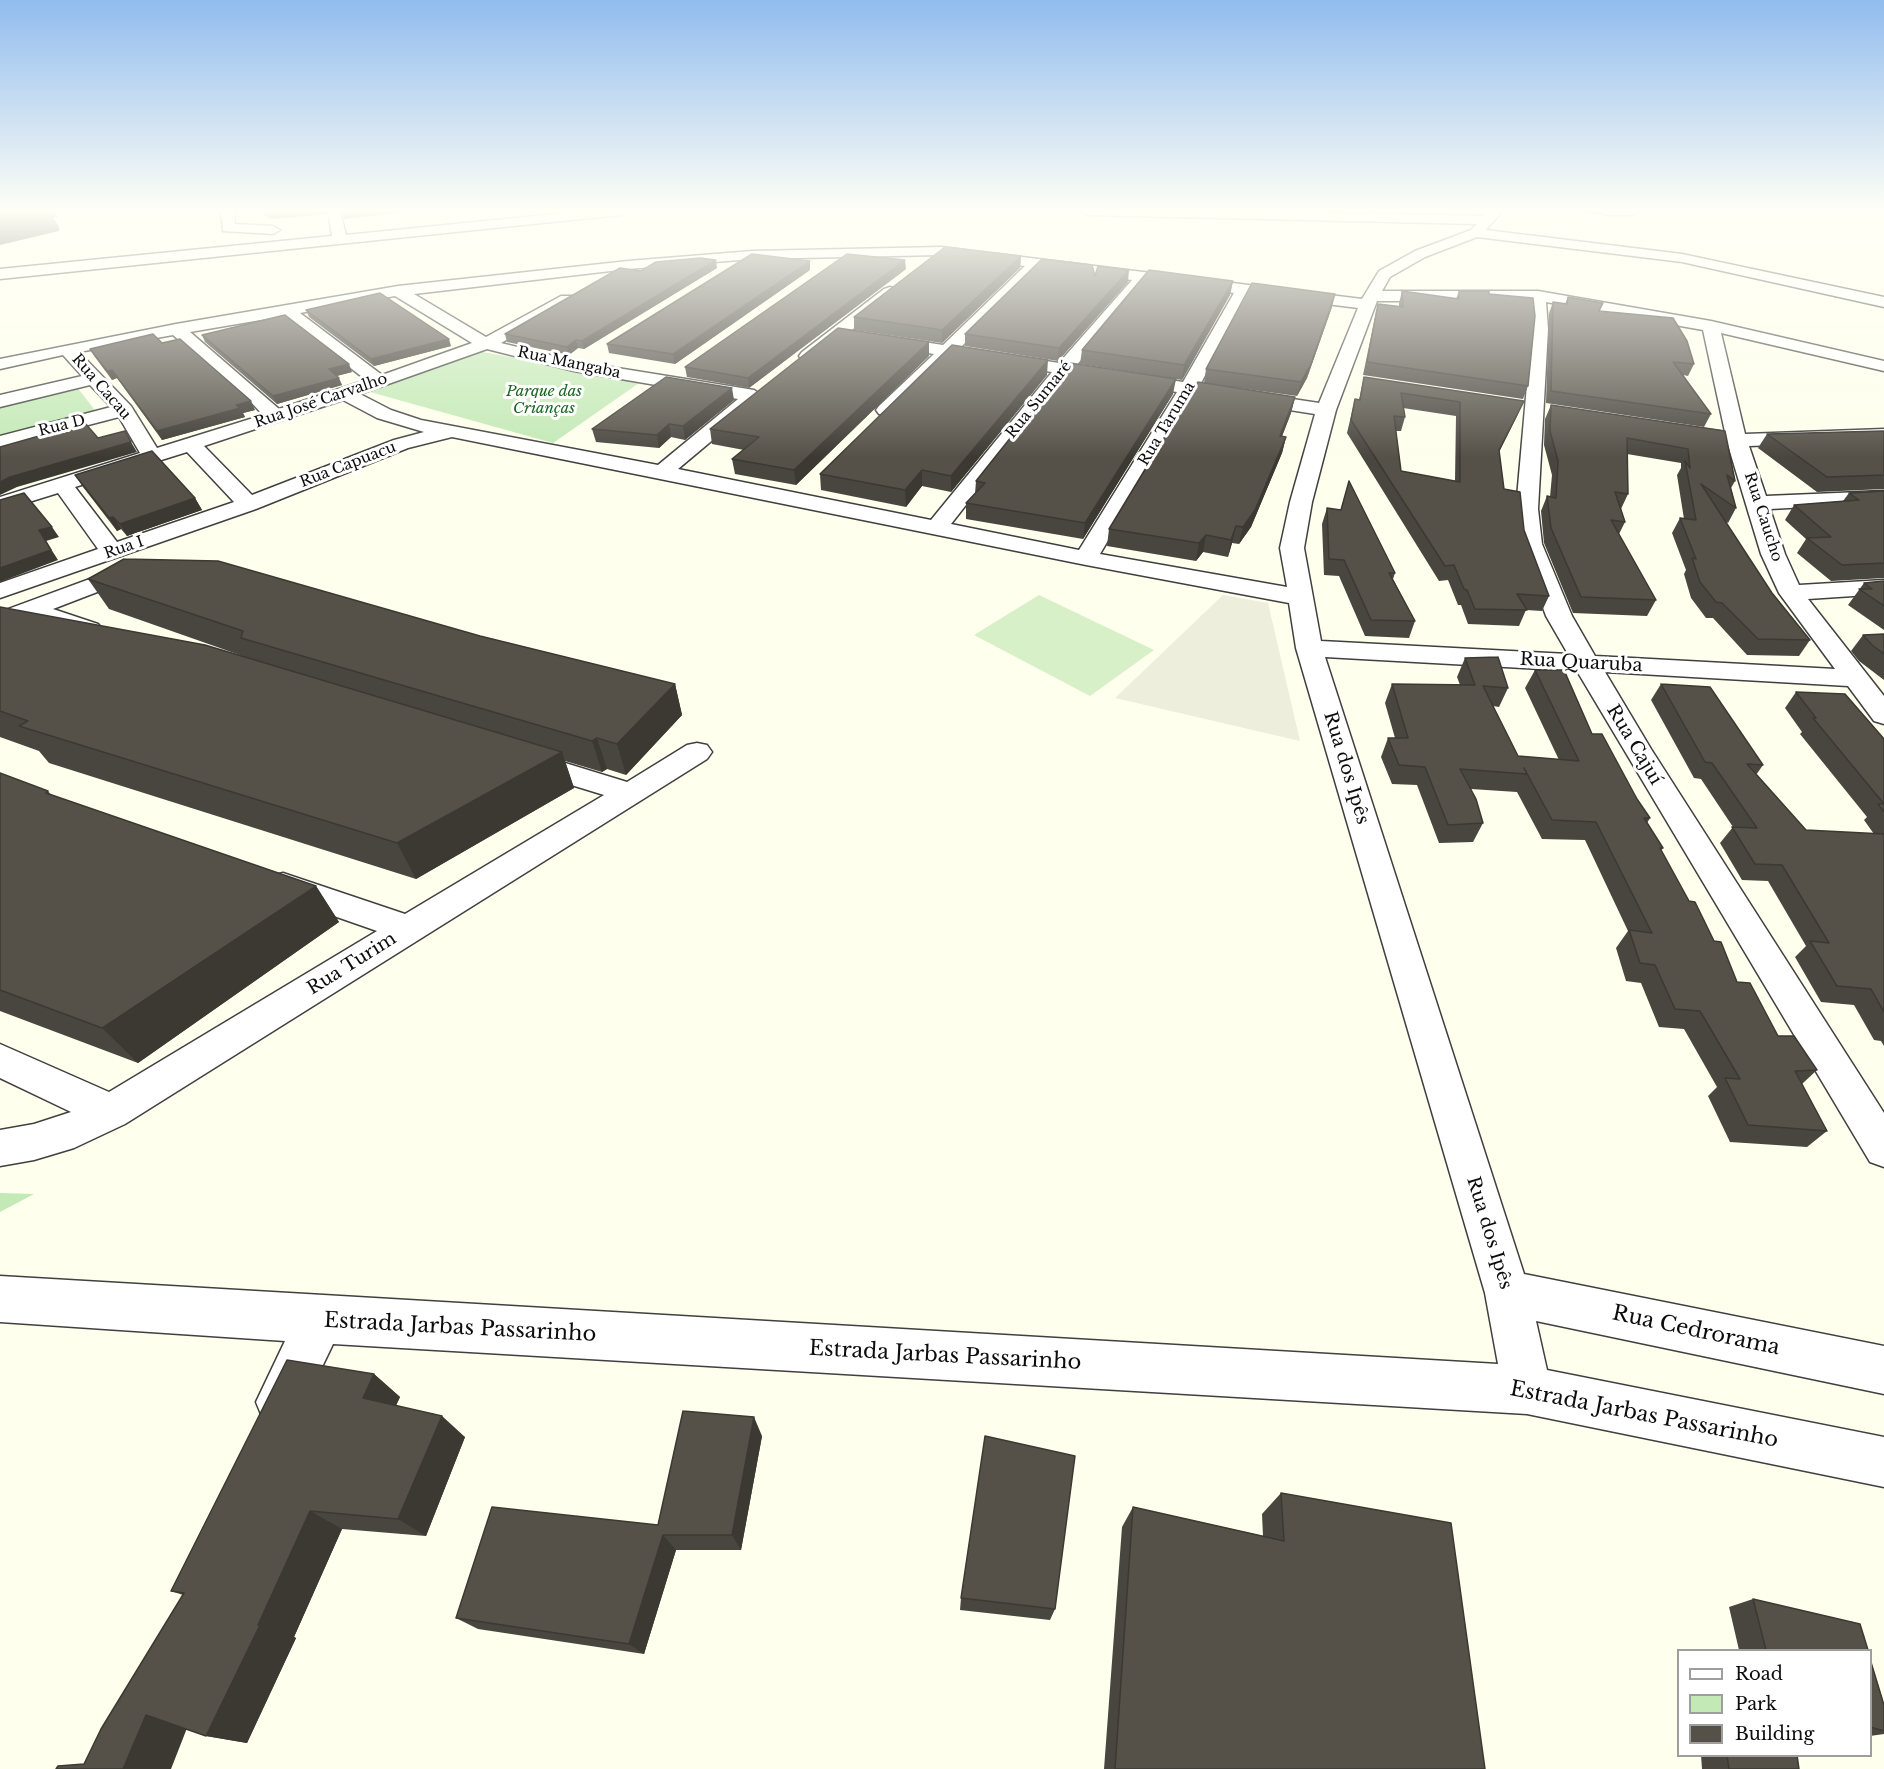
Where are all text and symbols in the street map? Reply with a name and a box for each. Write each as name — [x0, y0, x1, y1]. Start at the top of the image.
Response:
street label: Rua Mangaba — [516, 343, 622, 383]
street label: Rua Cacau — [68, 350, 134, 424]
street label: Rua Sumaré — [1002, 358, 1076, 442]
street label: Rua José Carvalho — [252, 370, 390, 432]
street label: Rua Taruma — [1135, 379, 1199, 469]
park label: Parque das Crianças — [506, 383, 582, 418]
street label: Rua D — [37, 411, 87, 441]
street label: Rua Capuacu — [297, 438, 399, 492]
street label: Rua Caucho — [1740, 470, 1786, 564]
street label: Rua I — [102, 533, 146, 563]
street label: Rua Quaruba — [1519, 649, 1643, 677]
street label: Rua Cajuí — [1602, 701, 1666, 789]
street label: Rua dos Ipês — [1319, 709, 1373, 827]
street label: Rua Turim — [303, 928, 401, 1000]
street label: Rua dos Ipês — [1462, 1174, 1516, 1292]
street label: Rua Cedrorama — [1610, 1301, 1782, 1361]
street label: Estrada Jarbas Passarinho — [323, 1308, 597, 1348]
street label: Estrada Jarbas Passarinho — [808, 1336, 1082, 1376]
street label: Estrada Jarbas Passarinho — [1508, 1377, 1780, 1453]
legend — [1677, 1649, 1872, 1757]
text: Road — [1735, 1663, 1783, 1685]
text: Park — [1735, 1693, 1777, 1715]
text: Building — [1735, 1723, 1814, 1745]

